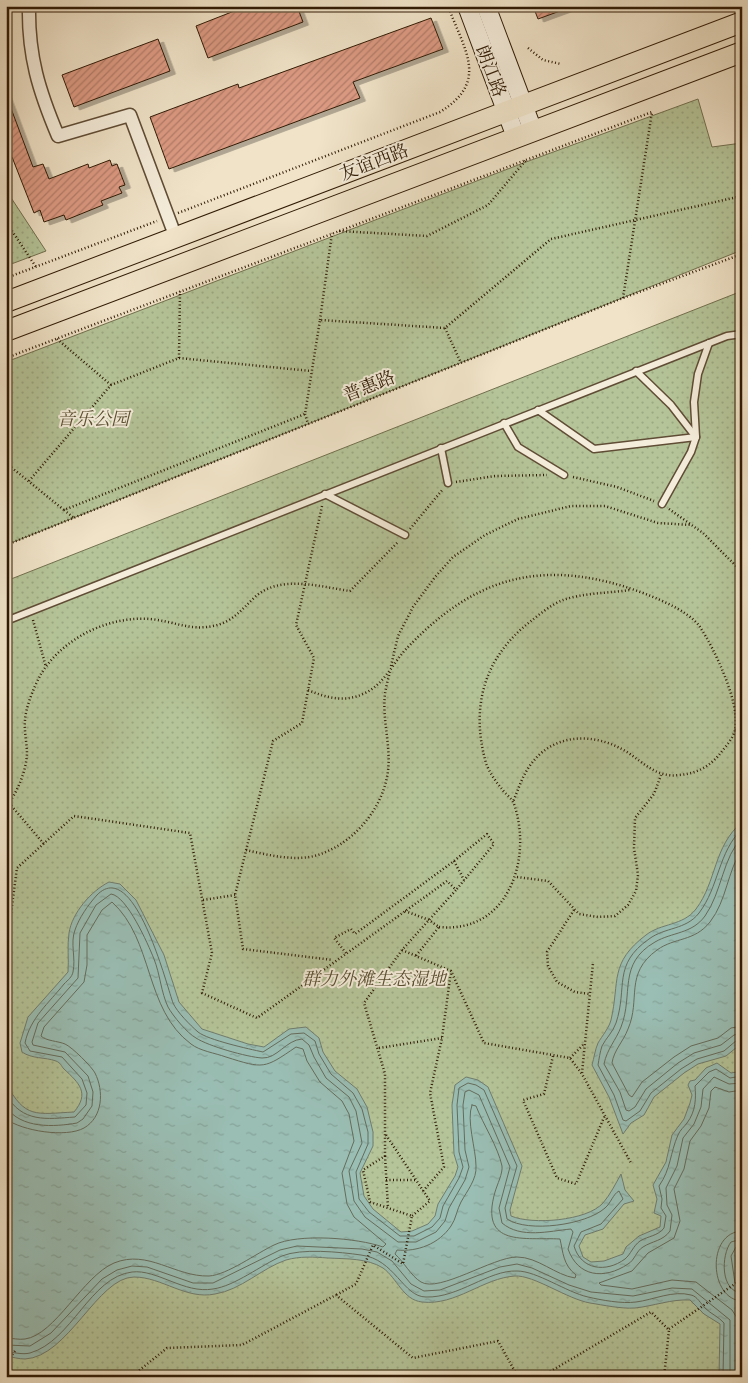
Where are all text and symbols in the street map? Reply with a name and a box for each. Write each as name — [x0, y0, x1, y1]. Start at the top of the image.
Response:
street label: 朗江路 — [467, 42, 511, 102]
street label: 友谊西路 — [336, 139, 413, 189]
street label: 普惠路 — [340, 366, 400, 410]
park label: 音乐公园 — [57, 408, 132, 434]
park label: 群力外滩生态湿地 — [302, 968, 448, 994]

